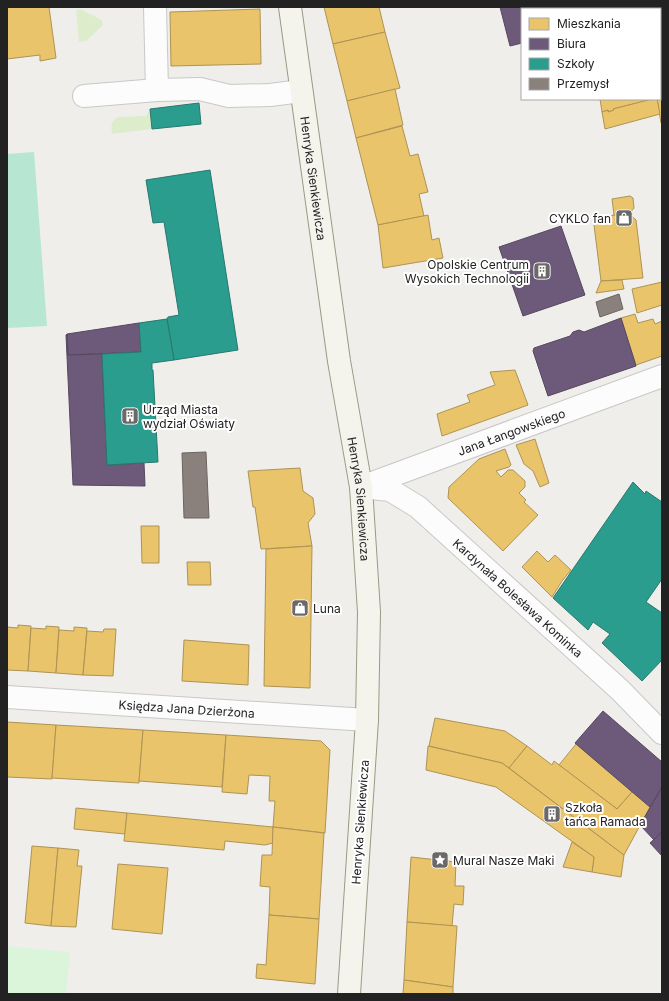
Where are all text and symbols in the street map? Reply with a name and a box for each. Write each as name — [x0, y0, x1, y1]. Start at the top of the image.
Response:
legend — [521, 8, 661, 100]
text: Mieszkania — [557, 16, 621, 31]
text: Biura — [557, 36, 586, 51]
text: Szkoły — [557, 56, 595, 71]
text: Przemysł — [557, 76, 609, 91]
street label: Henryka Sienkiewicza — [298, 115, 330, 241]
shop icon: CYKLO fan — [614, 208, 634, 228]
place label: CYKLO fan — [549, 211, 611, 226]
place label: Opolskie Centrum Wysokich Technologii — [405, 257, 529, 286]
building icon: Opolskie Centrum Wysokich Technologii — [532, 261, 552, 281]
place label: Urząd Miasta wydział Oświaty — [143, 402, 235, 431]
street label: Jana Łangowskiego — [456, 405, 567, 458]
building icon: Urząd Miasta wydział Oświaty — [120, 406, 140, 426]
street label: Henryka Sienkiewicza — [345, 436, 373, 562]
street label: Kardynała Bolesława Kominka — [450, 535, 586, 660]
shop icon: Luna — [290, 598, 310, 618]
place label: Luna — [313, 601, 341, 616]
street label: Księdza Jana Dzierżona — [118, 697, 255, 720]
street label: Henryka Sienkiewicza — [348, 759, 372, 885]
place label: Szkoła tańca Ramada — [565, 800, 646, 829]
building icon: Szkoła tańca Ramada — [542, 804, 562, 824]
place icon: Mural Nasze Maki — [430, 850, 450, 870]
place label: Mural Nasze Maki — [453, 853, 555, 868]

